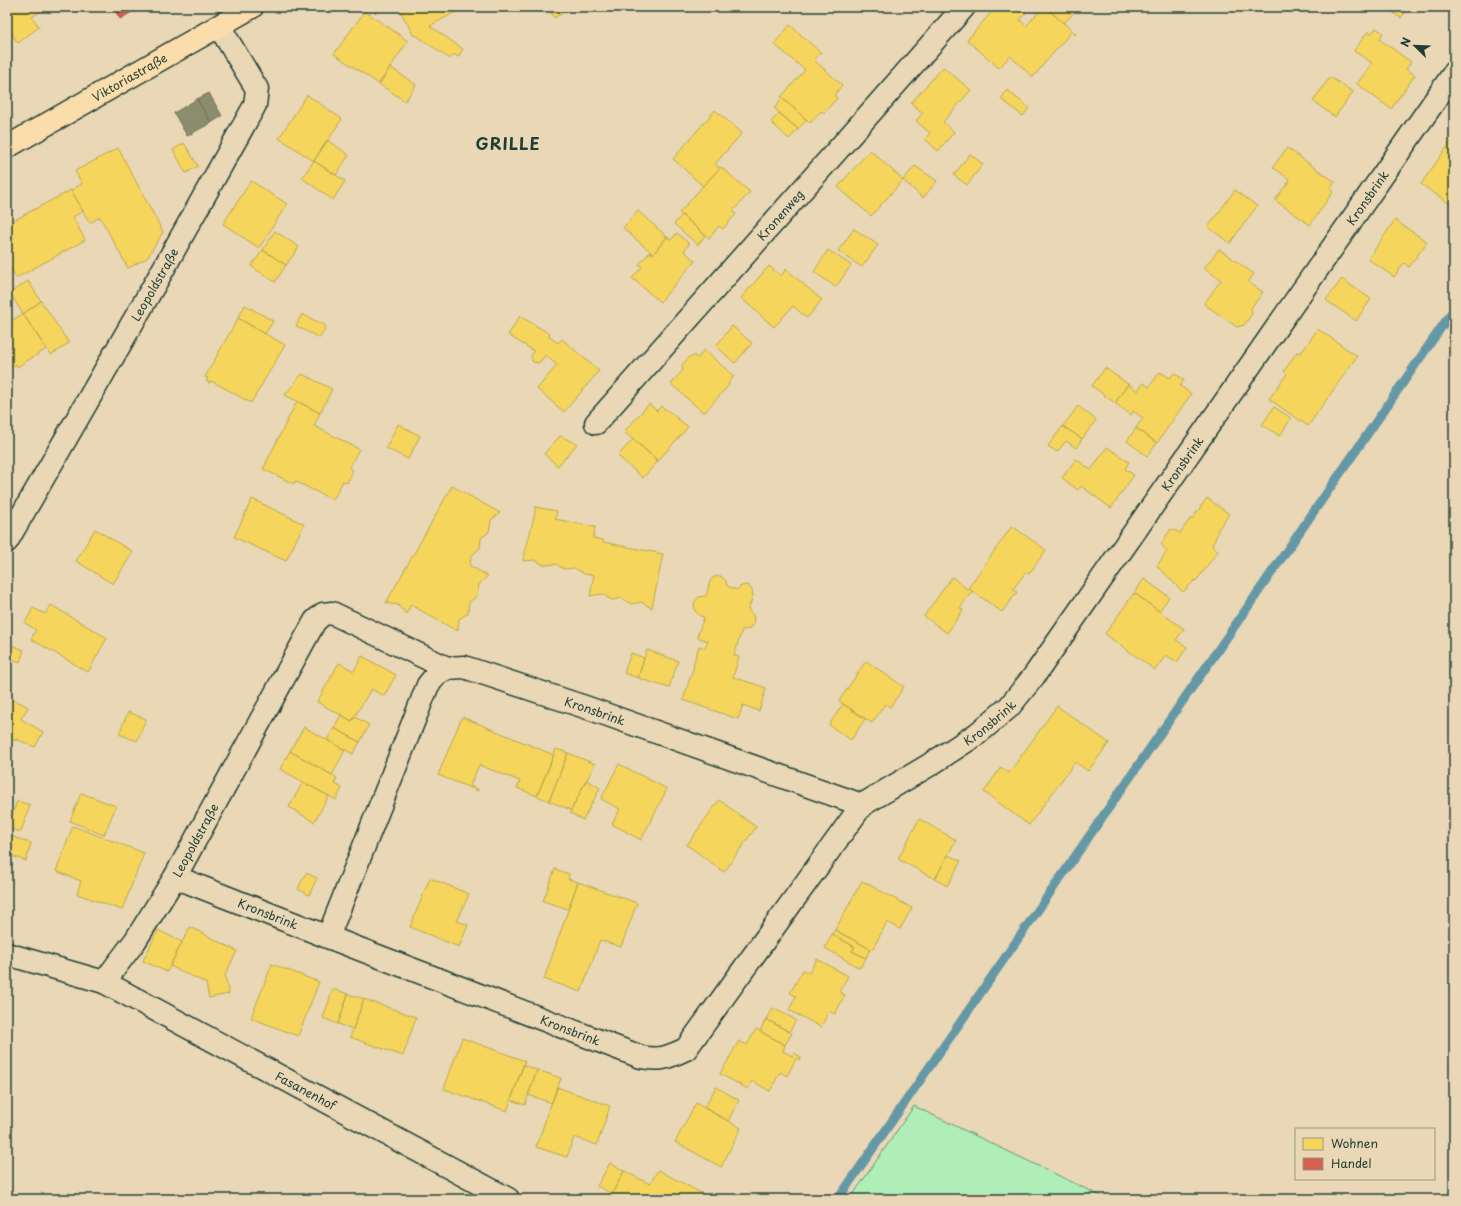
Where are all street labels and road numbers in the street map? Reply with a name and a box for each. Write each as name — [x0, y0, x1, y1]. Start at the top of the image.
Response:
street label: Viktoriastraße — [89, 48, 170, 106]
street label: Kronsbrink — [1342, 167, 1393, 229]
street label: Kronenweg — [753, 185, 808, 244]
street label: Leopoldstraße — [126, 245, 182, 324]
street label: Kronsbrink — [1157, 432, 1207, 495]
street label: Kronsbrink — [562, 692, 628, 730]
street label: Kronsbrink — [960, 696, 1020, 750]
street label: Leopoldstraße — [168, 800, 223, 880]
street label: Kronsbrink — [235, 894, 301, 933]
street label: Kronsbrink — [538, 1010, 603, 1050]
street label: Fasanenhof — [272, 1067, 341, 1115]

